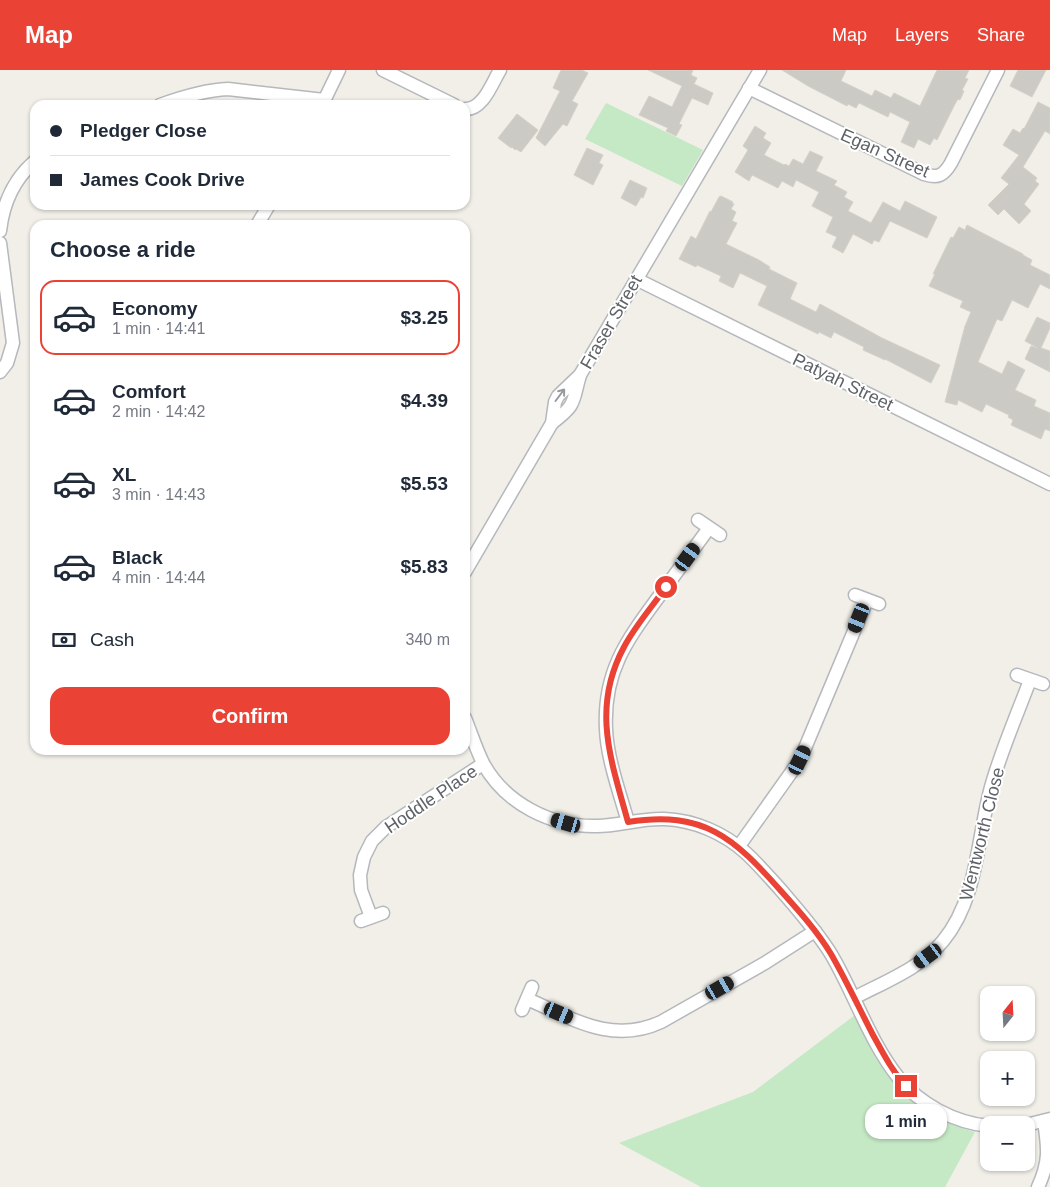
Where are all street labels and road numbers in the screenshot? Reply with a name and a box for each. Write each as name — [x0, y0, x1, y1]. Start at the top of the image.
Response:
street label: Egan Street — [838, 125, 932, 181]
street label: Fraser Street — [576, 272, 646, 372]
street label: Patyah Street — [790, 349, 896, 415]
street label: Hoddle Place — [381, 761, 481, 837]
street label: Wentworth Close — [956, 765, 1008, 903]

